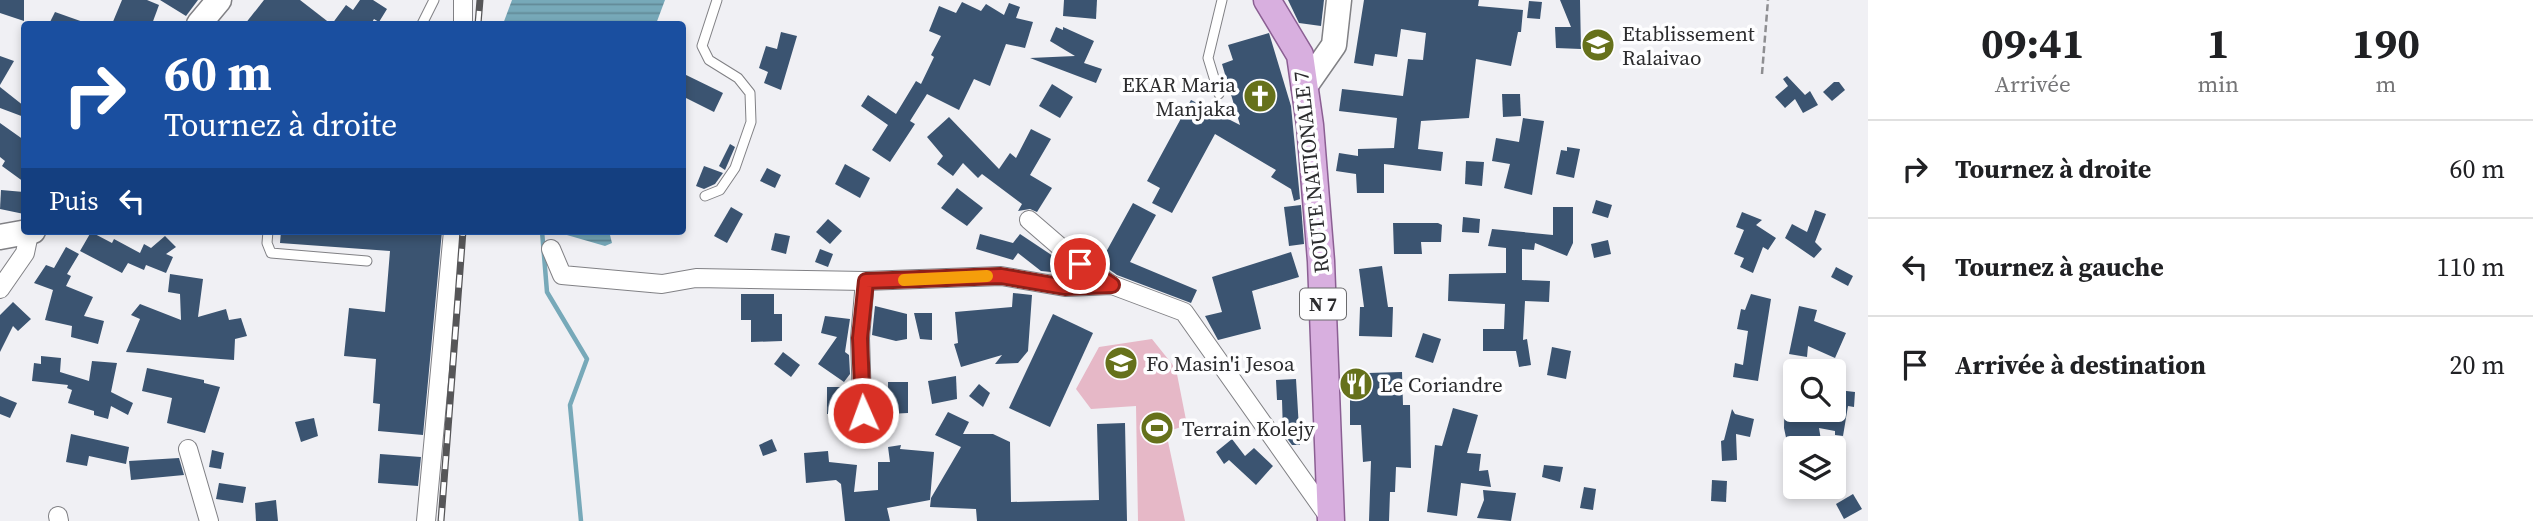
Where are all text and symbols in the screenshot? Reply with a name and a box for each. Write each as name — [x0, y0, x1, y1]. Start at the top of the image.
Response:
text: 09:41 — [1981, 14, 2085, 72]
text: 1 — [2207, 14, 2230, 72]
text: 190 — [2352, 14, 2420, 72]
place label: Etablissement Ralaivao — [1622, 19, 1755, 72]
school or university icon: Etablissement Ralaivao — [1579, 26, 1617, 64]
text: 60 m — [164, 39, 272, 106]
icon: right — [49, 49, 140, 140]
text: Arrivée — [1995, 68, 2071, 100]
text: min — [2197, 68, 2239, 100]
text: m — [2376, 68, 2396, 100]
street label: ROUTE NATIONALE 7 — [1286, 69, 1336, 275]
place label: EKAR Maria Manjaka — [1122, 70, 1236, 123]
church icon: EKAR Maria Manjaka — [1241, 77, 1279, 115]
text: Tournez à droite — [164, 103, 397, 147]
icon: right — [1896, 150, 1934, 188]
text: Tournez à droite — [1955, 151, 2151, 187]
text: 60 m — [2450, 151, 2505, 187]
icon: left — [113, 182, 151, 220]
text: Puis — [49, 183, 99, 219]
pin — [1050, 234, 1110, 294]
icon: arrive — [1061, 245, 1099, 283]
icon: left — [1896, 248, 1934, 286]
text: Tournez à gauche — [1955, 249, 2164, 285]
text: 110 m — [2437, 249, 2505, 285]
road number: N 7 — [1300, 288, 1346, 320]
school or university icon: Fo Masin'i Jesoa — [1102, 344, 1140, 382]
icon: arrive — [1896, 346, 1934, 384]
text: Arrivée à destination — [1955, 347, 2206, 383]
text: 20 m — [2450, 347, 2505, 383]
place label: Fo Masin'i Jesoa — [1146, 349, 1295, 378]
map controls — [1783, 359, 1846, 499]
button: search — [1783, 359, 1846, 422]
restaurant icon: Le Coriandre — [1337, 365, 1375, 403]
place label: Le Coriandre — [1380, 370, 1503, 399]
position arrow — [826, 376, 900, 450]
sports icon: Terrain Kolejy — [1138, 409, 1176, 447]
place label: Terrain Kolejy — [1182, 414, 1315, 443]
button: layers — [1783, 436, 1846, 499]

